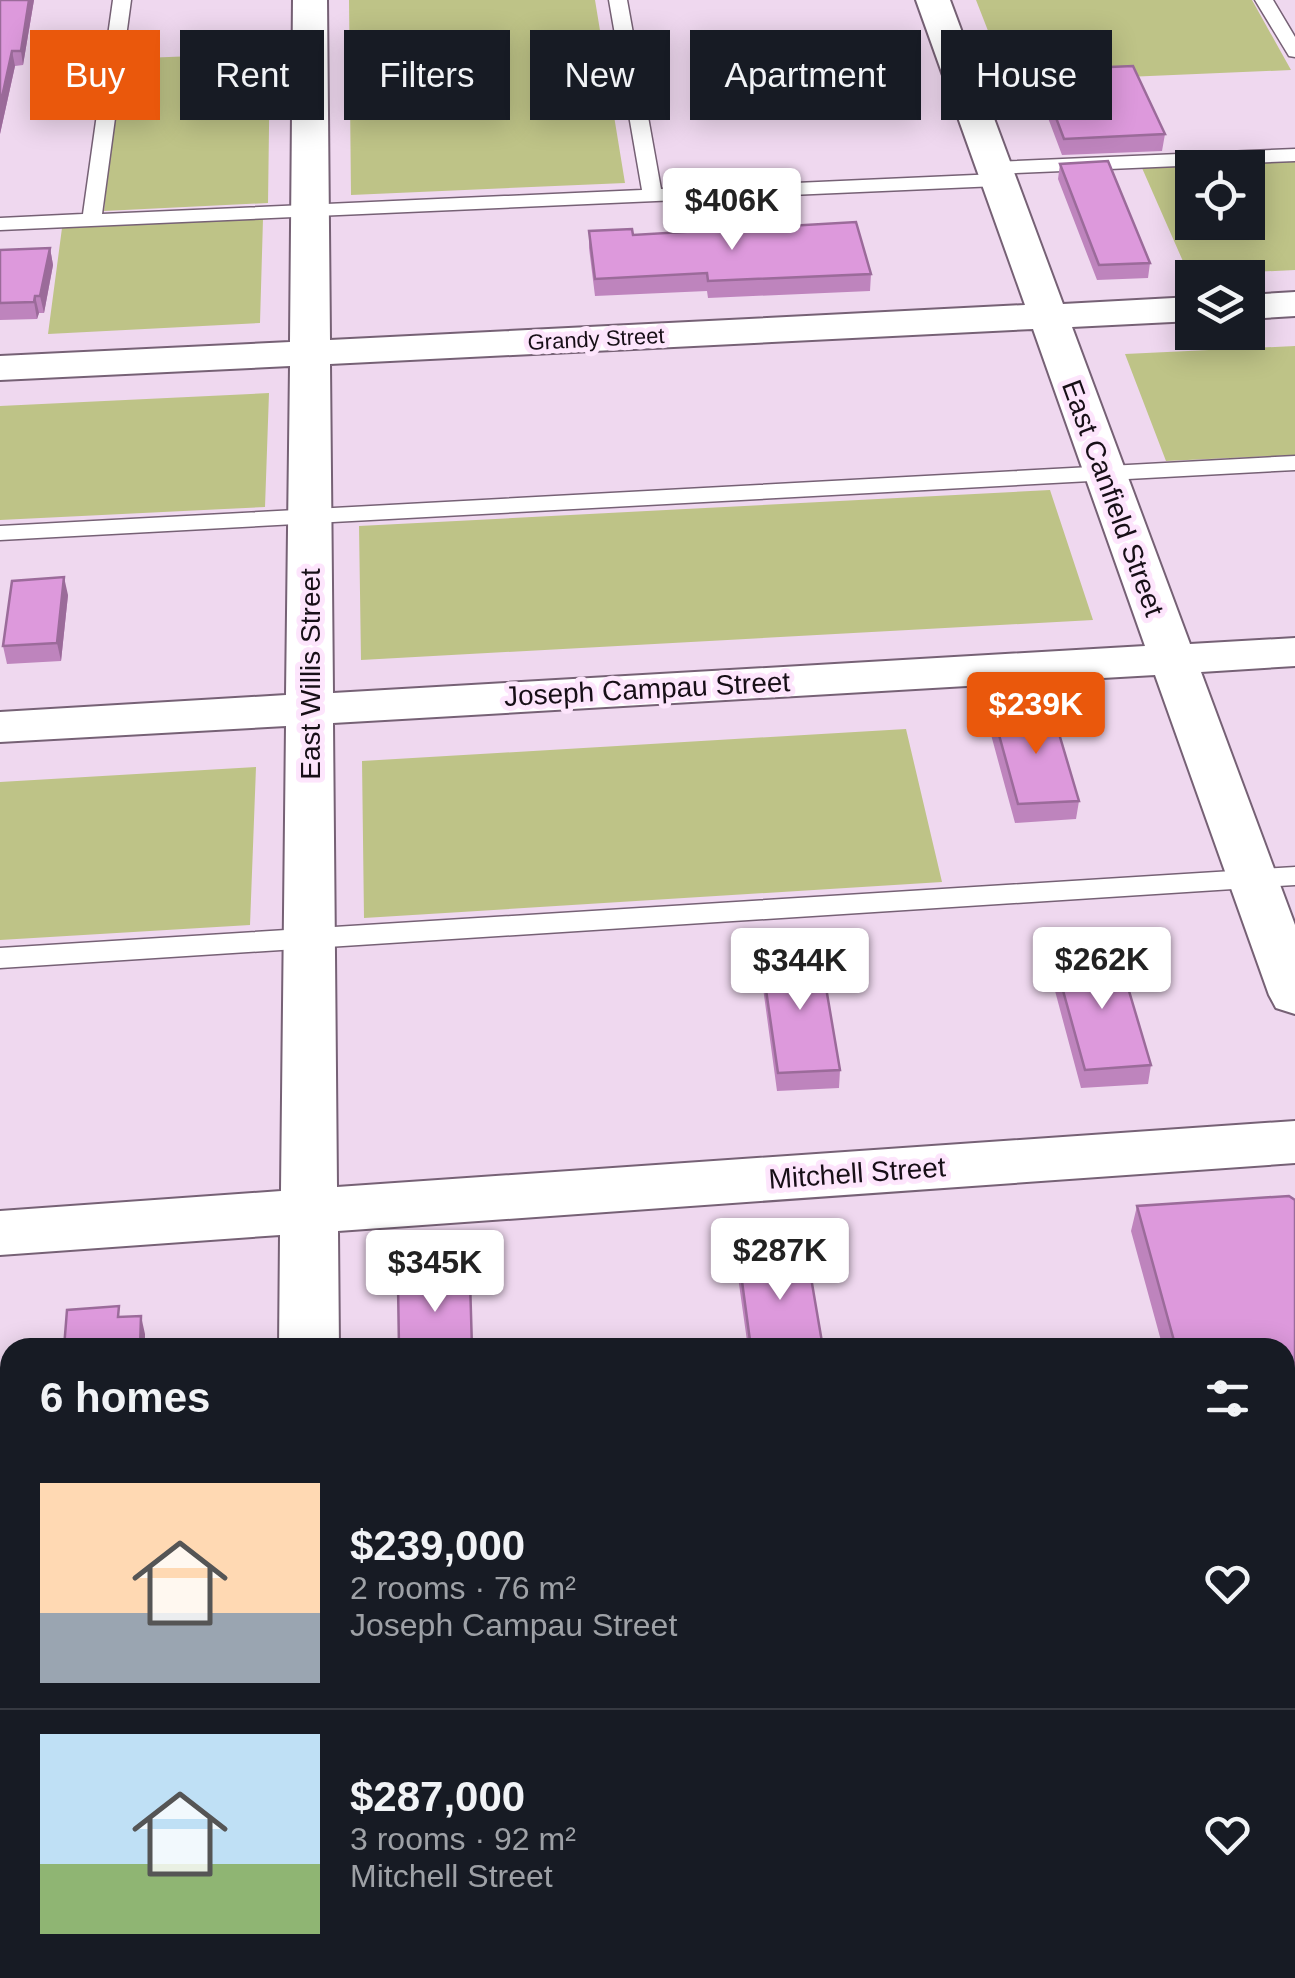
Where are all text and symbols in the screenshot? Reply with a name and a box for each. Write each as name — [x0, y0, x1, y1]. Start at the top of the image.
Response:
chip: Buy — [30, 30, 160, 120]
chip: Rent — [180, 30, 324, 120]
chip: Filters — [344, 30, 510, 120]
chip: New — [530, 30, 670, 120]
chip: Apartment — [690, 30, 921, 120]
chip: House — [941, 30, 1112, 120]
map controls — [1175, 150, 1265, 350]
button: locate — [1175, 150, 1265, 240]
pin: $406K — [662, 168, 802, 253]
text: $406K — [685, 182, 779, 218]
button: layers — [1175, 260, 1265, 350]
street label: Grandy Street — [527, 323, 665, 355]
street label: East Canfield Street — [1056, 376, 1170, 621]
street label: East Willis Street — [295, 568, 326, 780]
street label: Joseph Campau Street — [503, 666, 791, 712]
pin: $239K — [966, 672, 1106, 757]
text: $239K — [989, 686, 1083, 722]
pin: $262K — [1032, 927, 1172, 1012]
pin: $344K — [730, 928, 870, 1013]
text: $262K — [1055, 941, 1149, 977]
text: $344K — [753, 942, 847, 978]
street label: Mitchell Street — [767, 1151, 947, 1195]
pin: $287K — [710, 1218, 850, 1303]
pin: $345K — [365, 1230, 505, 1315]
text: $287K — [733, 1232, 827, 1268]
text: $345K — [388, 1244, 482, 1280]
icon: filters — [1200, 1371, 1255, 1426]
text: 6 homes — [40, 1374, 210, 1421]
text: $239,000 — [350, 1522, 525, 1569]
icon: home — [120, 1523, 240, 1643]
icon: heart — [1200, 1556, 1255, 1611]
text: 2 rooms · 76 m² — [350, 1570, 576, 1606]
text: Joseph Campau Street — [350, 1607, 677, 1643]
text: $287,000 — [350, 1773, 525, 1820]
icon: home — [120, 1774, 240, 1894]
icon: heart — [1200, 1807, 1255, 1862]
text: 3 rooms · 92 m² — [350, 1821, 576, 1857]
text: Mitchell Street — [350, 1858, 553, 1894]

